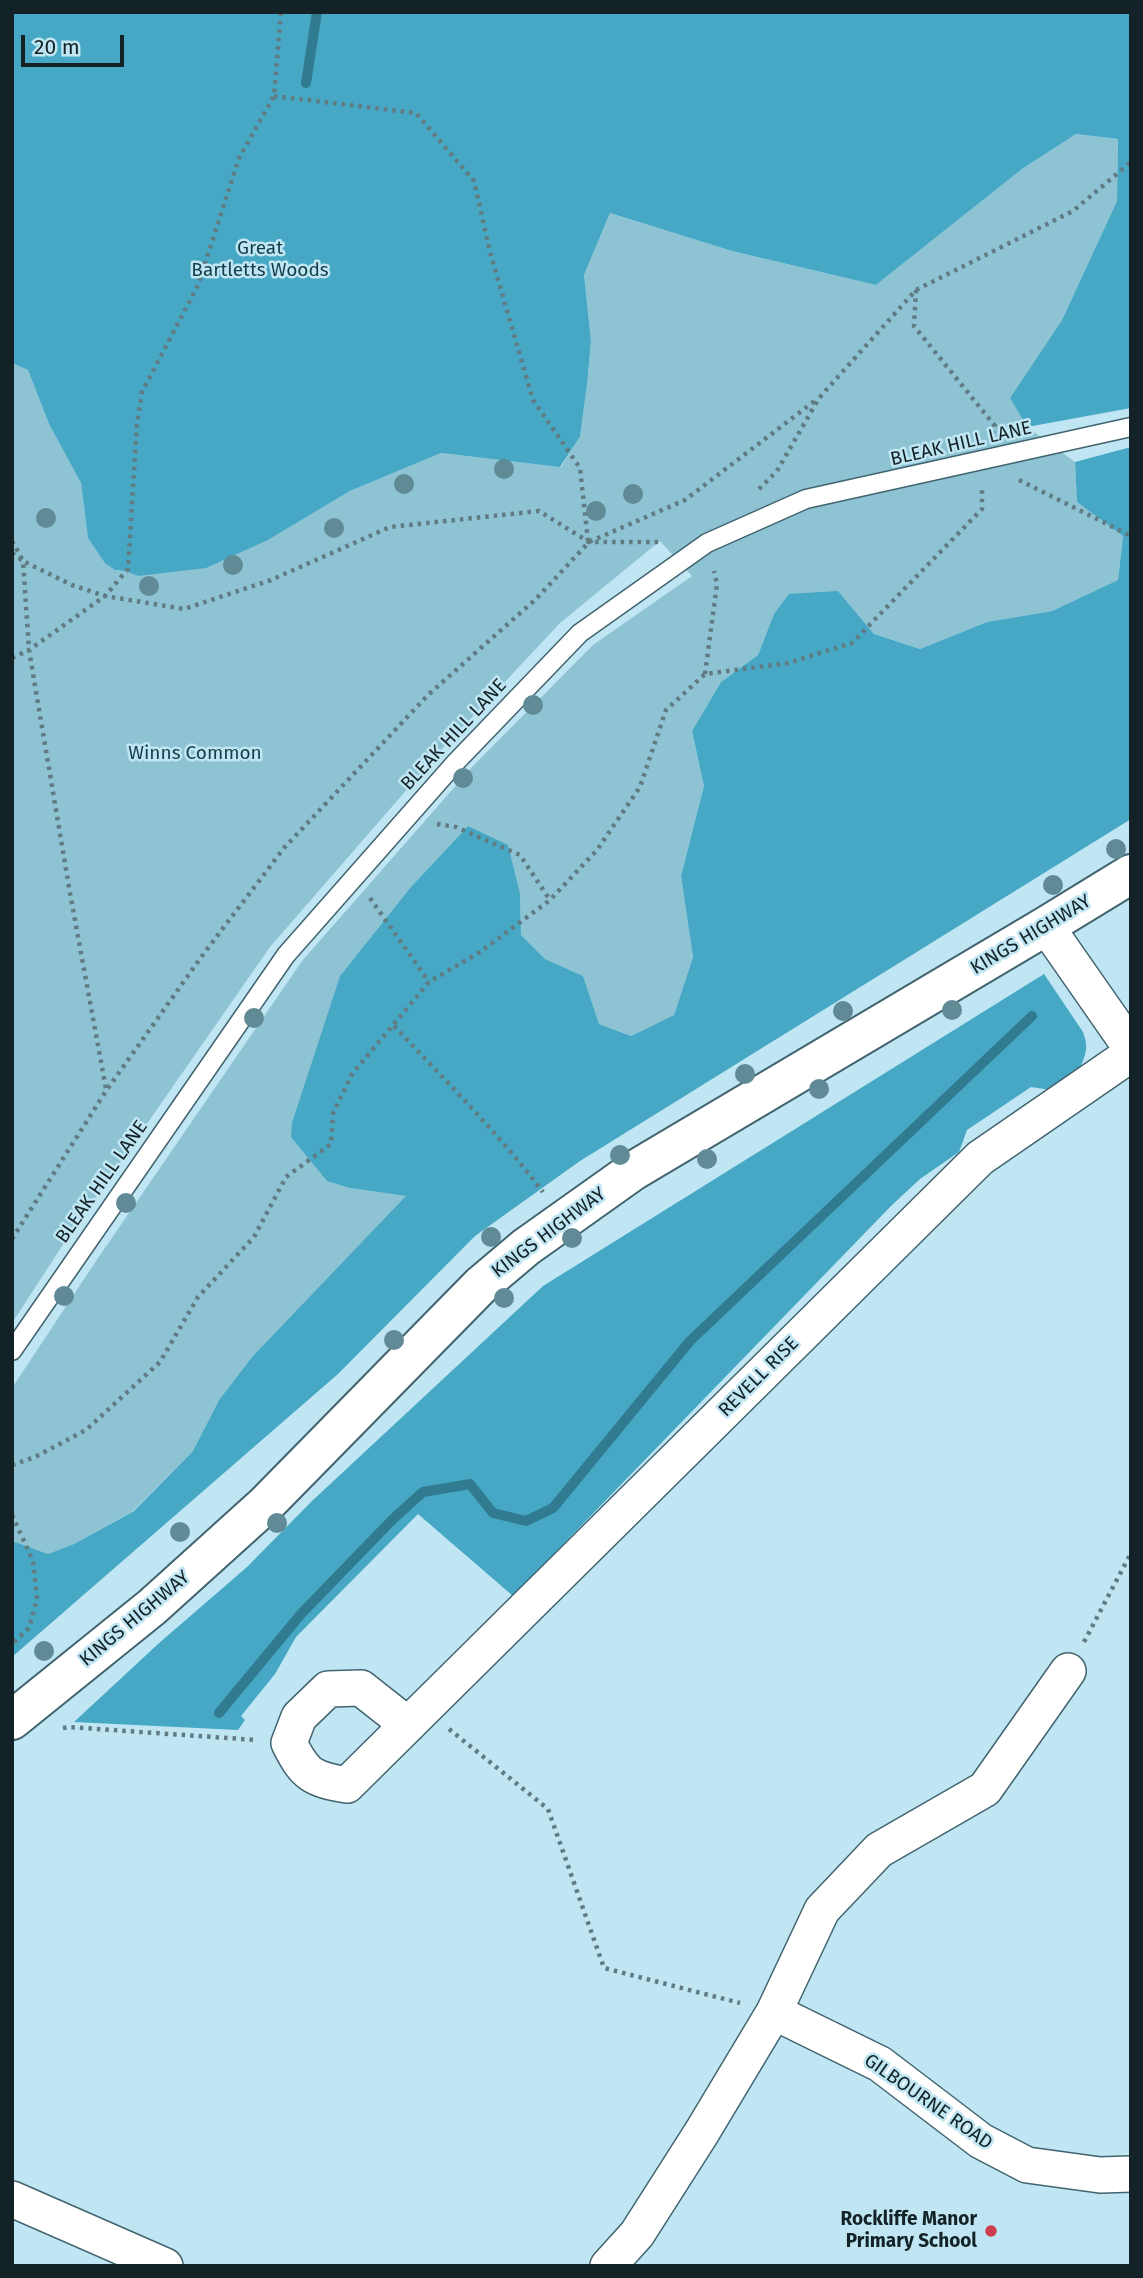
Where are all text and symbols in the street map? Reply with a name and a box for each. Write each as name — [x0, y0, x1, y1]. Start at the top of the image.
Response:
scale bar — [24, 21, 128, 65]
text: 20 m — [34, 34, 80, 60]
park label: Great Bartletts Woods — [191, 238, 329, 282]
street label: BLEAK HILL LANE — [888, 417, 1034, 471]
street label: BLEAK HILL LANE — [396, 674, 512, 796]
park label: Winns Common — [128, 743, 262, 765]
street label: KINGS HIGHWAY — [967, 890, 1095, 980]
street label: BLEAK HILL LANE — [51, 1116, 153, 1248]
street label: KINGS HIGHWAY — [488, 1183, 610, 1283]
street label: REVELL RISE — [714, 1332, 804, 1422]
street label: KINGS HIGHWAY — [75, 1566, 195, 1672]
street label: GILBOURNE ROAD — [859, 2049, 997, 2155]
place label: Rockliffe Manor Primary School — [841, 2209, 977, 2253]
marker: Rockliffe Manor Primary School — [983, 2223, 999, 2239]

